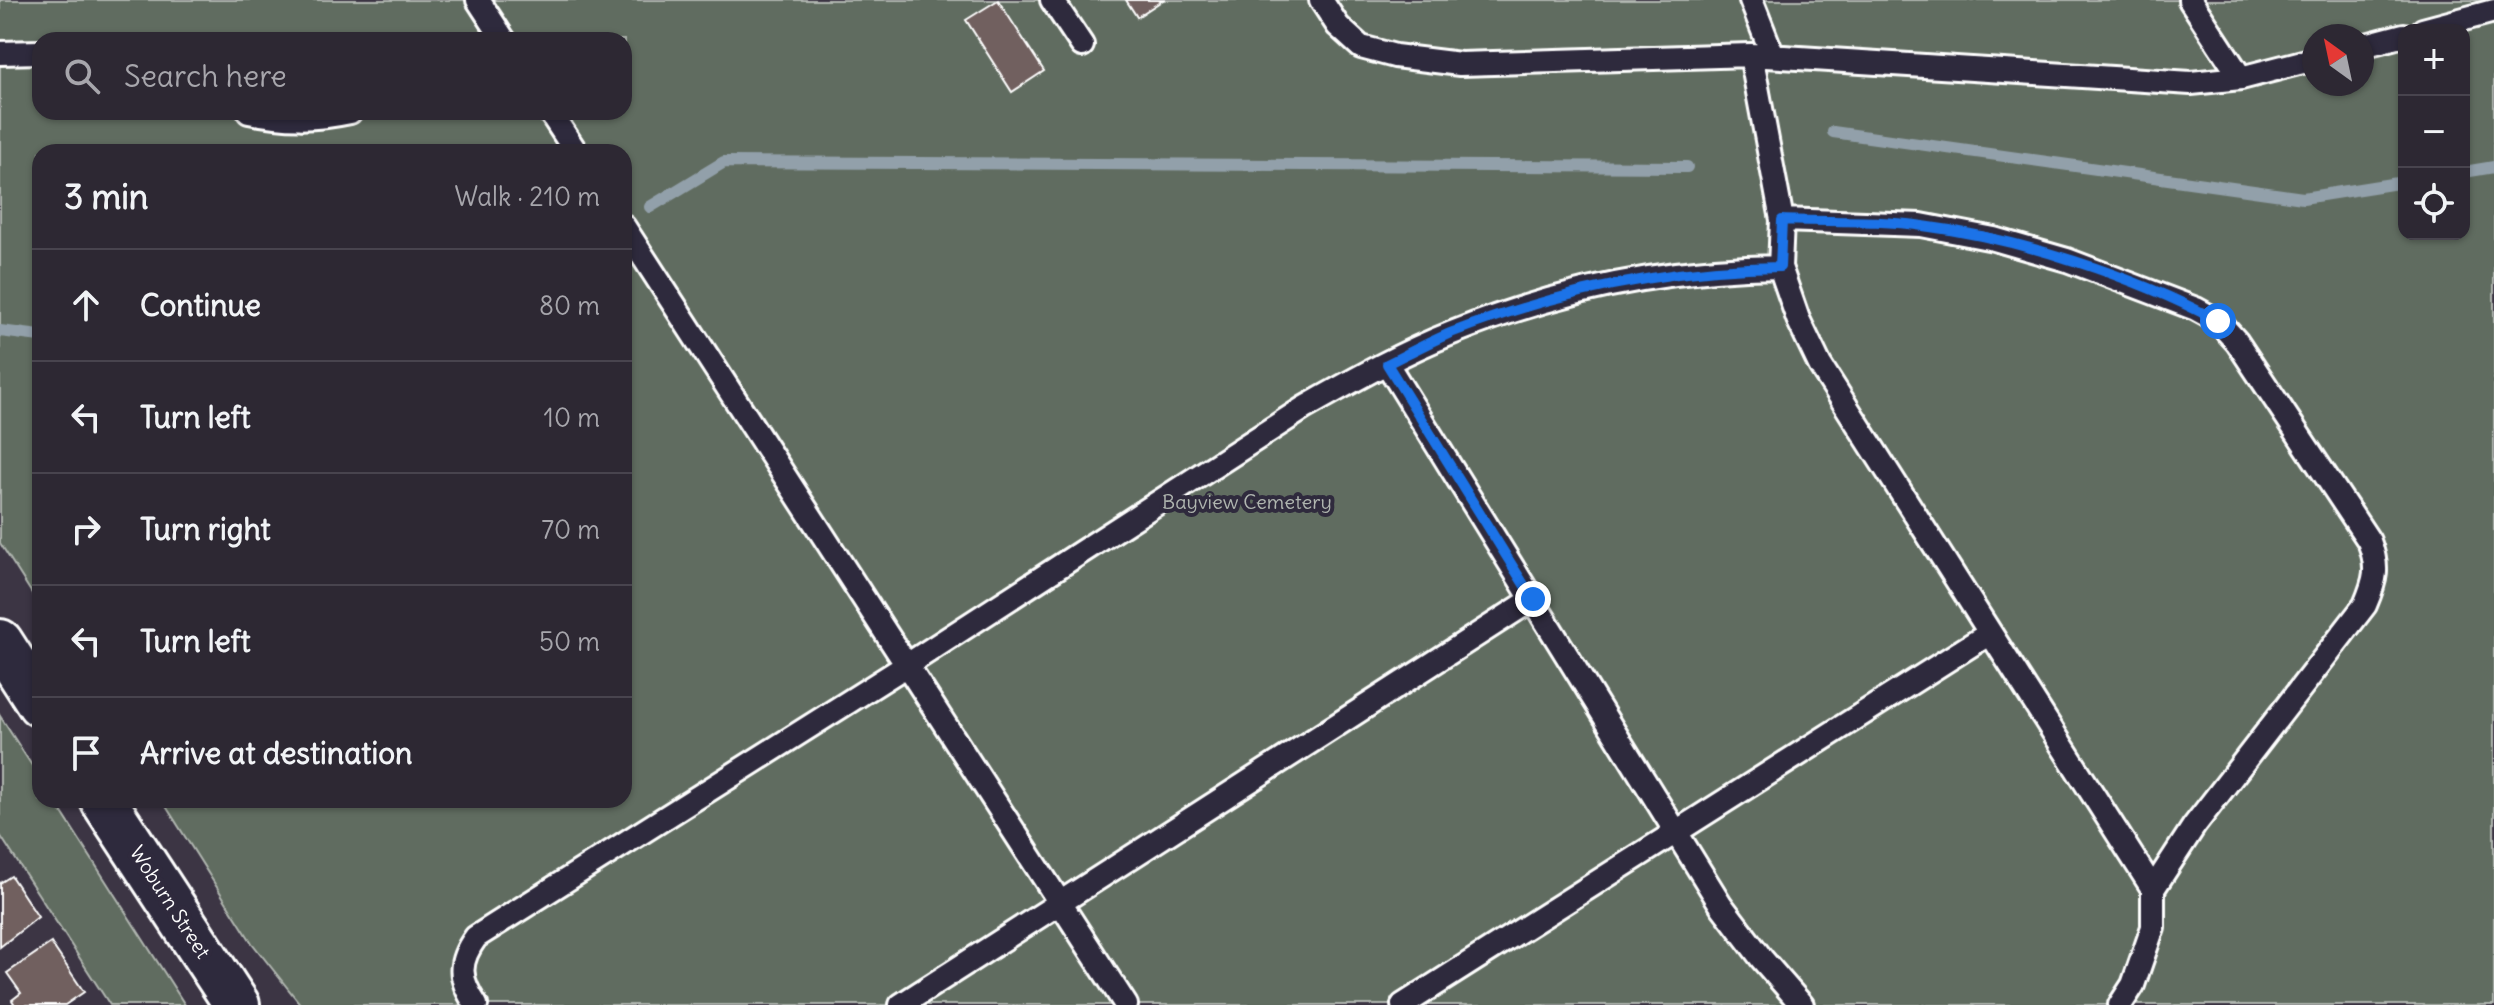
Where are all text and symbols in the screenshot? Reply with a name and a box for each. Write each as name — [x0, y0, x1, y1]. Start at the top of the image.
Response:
north arrow — [2302, 24, 2374, 96]
map controls — [2398, 24, 2470, 240]
button: + — [2398, 24, 2470, 96]
search box — [32, 32, 632, 120]
icon: search — [60, 54, 104, 98]
text: Search here — [124, 57, 287, 95]
button: − — [2398, 96, 2470, 168]
button: locate — [2398, 168, 2470, 240]
text: 3 min — [64, 175, 149, 218]
text: Walk · 210 m — [454, 180, 600, 213]
icon: ahead — [64, 283, 108, 327]
text: Continue — [140, 286, 261, 324]
text: 80 m — [539, 289, 600, 322]
route start — [2200, 303, 2236, 339]
icon: left — [64, 395, 108, 439]
text: Turn left — [140, 398, 251, 436]
text: 10 m — [544, 401, 600, 434]
park label: Bayview Cemetery — [1162, 489, 1332, 514]
icon: right — [64, 507, 108, 551]
text: Turn right — [140, 510, 271, 548]
text: 70 m — [541, 513, 600, 546]
route end — [1515, 581, 1551, 617]
icon: left — [64, 619, 108, 663]
text: Turn left — [140, 622, 251, 660]
text: 50 m — [539, 625, 600, 658]
icon: arrive — [64, 731, 108, 775]
text: Arrive at destination — [140, 734, 412, 772]
street label: Woburn Street — [125, 841, 216, 963]

